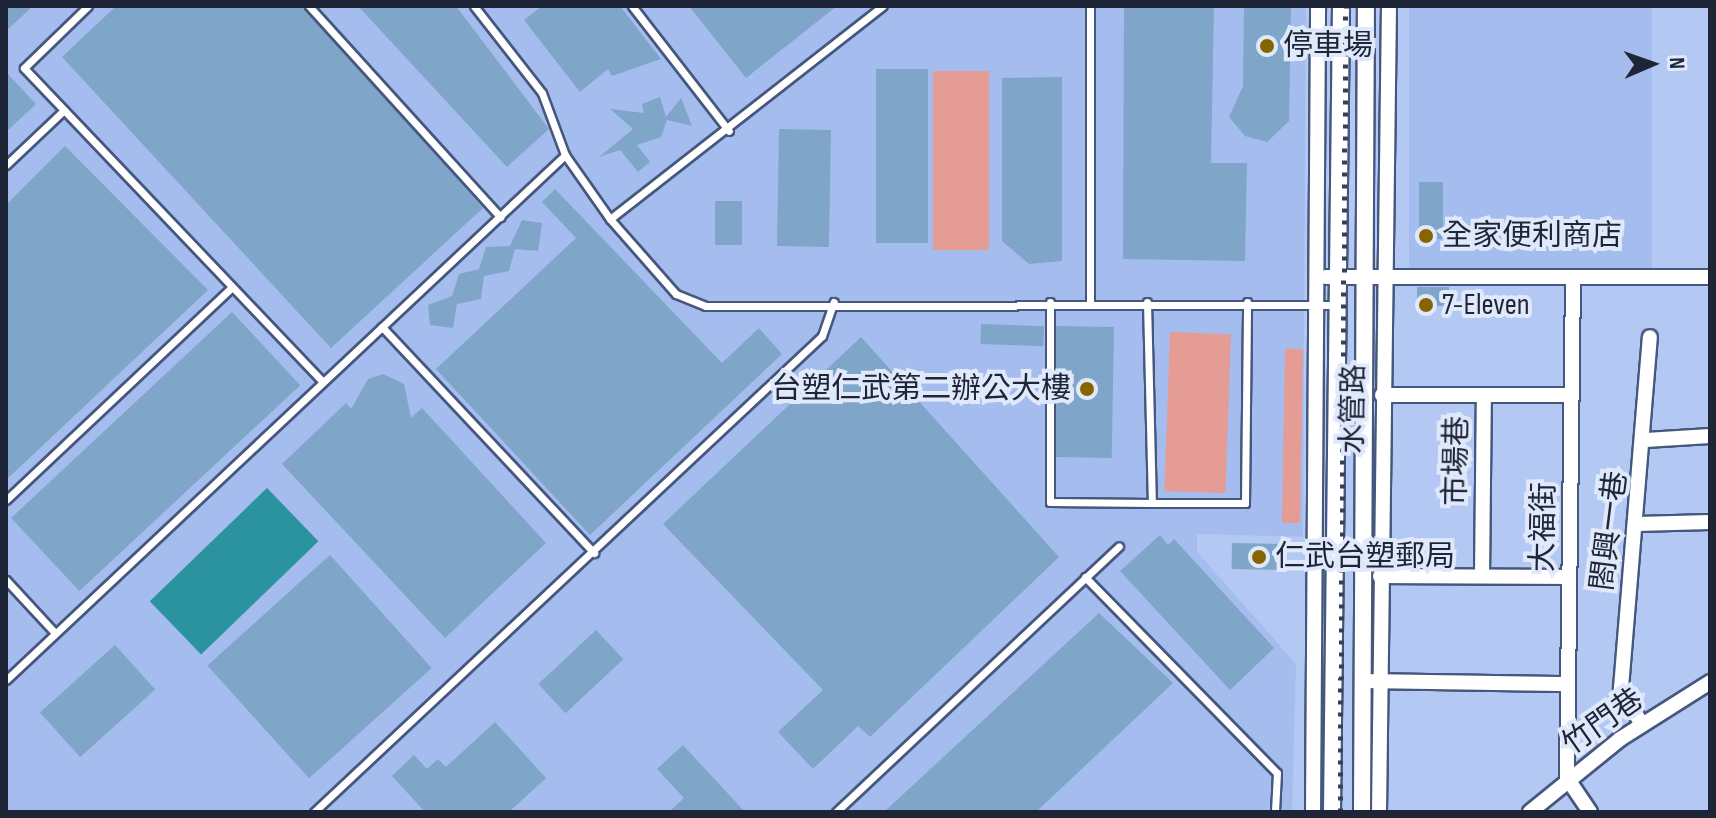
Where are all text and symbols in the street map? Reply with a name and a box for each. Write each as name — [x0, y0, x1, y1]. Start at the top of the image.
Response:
north arrow — [1612, 24, 1692, 104]
place label: 停車場 — [1283, 28, 1373, 64]
marker: 停車場 — [1258, 37, 1276, 55]
text: N — [1663, 57, 1690, 69]
place label: 全家便利商店 — [1442, 218, 1622, 254]
marker: 全家便利商店 — [1417, 227, 1435, 245]
place label: 7-Eleven — [1442, 287, 1530, 323]
marker: 7-Eleven — [1417, 296, 1435, 314]
street label: 水管路 — [1335, 364, 1373, 454]
place label: 台塑仁武第二辦公大樓 — [771, 371, 1071, 407]
marker: 台塑仁武第二辦公大樓 — [1078, 380, 1096, 398]
street label: 市場巷 — [1438, 416, 1476, 506]
street label: 閤興一巷 — [1585, 469, 1635, 593]
street label: 大福街 — [1525, 482, 1563, 572]
place label: 仁武台塑郵局 — [1275, 539, 1455, 575]
marker: 仁武台塑郵局 — [1250, 548, 1268, 566]
street label: 竹門巷 — [1556, 681, 1650, 763]

